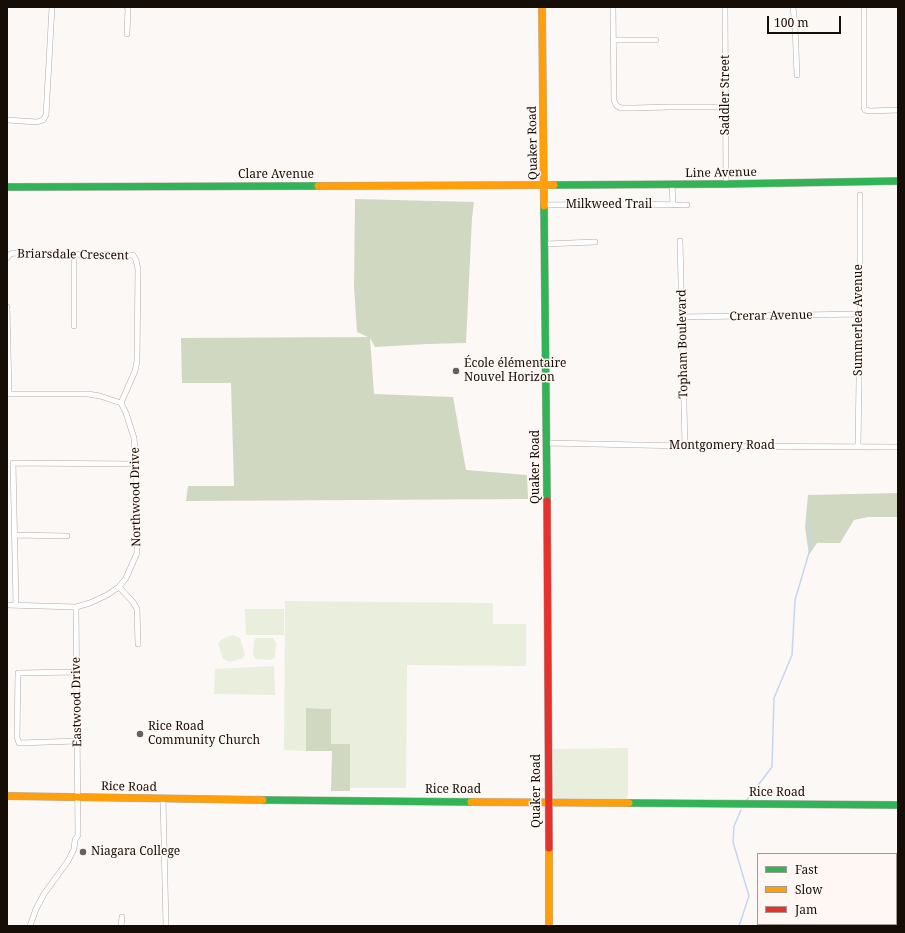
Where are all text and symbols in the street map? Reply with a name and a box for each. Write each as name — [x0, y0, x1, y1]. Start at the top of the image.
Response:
scale bar — [769, 8, 843, 34]
text: 100 m — [774, 14, 809, 31]
street label: Saddler Street — [719, 55, 733, 135]
street label: Quaker Road — [525, 106, 541, 180]
street label: Line Avenue — [685, 165, 757, 181]
street label: Clare Avenue — [238, 168, 314, 182]
street label: Milkweed Trail — [566, 198, 652, 212]
street label: Briarsdale Crescent — [17, 247, 129, 263]
street label: Summerlea Avenue — [852, 264, 866, 376]
street label: Topham Boulevard — [675, 289, 691, 399]
street label: Crerar Avenue — [729, 308, 813, 324]
place label: École élémentaire Nouvel Horizon — [464, 357, 567, 385]
marker: École élémentaire Nouvel Horizon — [451, 366, 461, 376]
street label: Quaker Road — [529, 430, 543, 504]
street label: Montgomery Road — [669, 439, 775, 453]
street label: Northwood Drive — [128, 447, 144, 547]
street label: Eastwood Drive — [69, 657, 85, 747]
place label: Rice Road Community Church — [148, 720, 260, 748]
marker: Rice Road Community Church — [135, 729, 145, 739]
street label: Quaker Road — [530, 754, 544, 828]
street label: Rice Road — [101, 779, 157, 795]
street label: Rice Road — [425, 783, 481, 797]
street label: Rice Road — [749, 786, 805, 800]
place label: Niagara College — [91, 845, 180, 859]
marker: Niagara College — [78, 847, 88, 857]
legend — [757, 853, 897, 925]
text: Fast — [795, 861, 818, 878]
text: Slow — [795, 881, 823, 898]
text: Jam — [795, 901, 817, 918]

